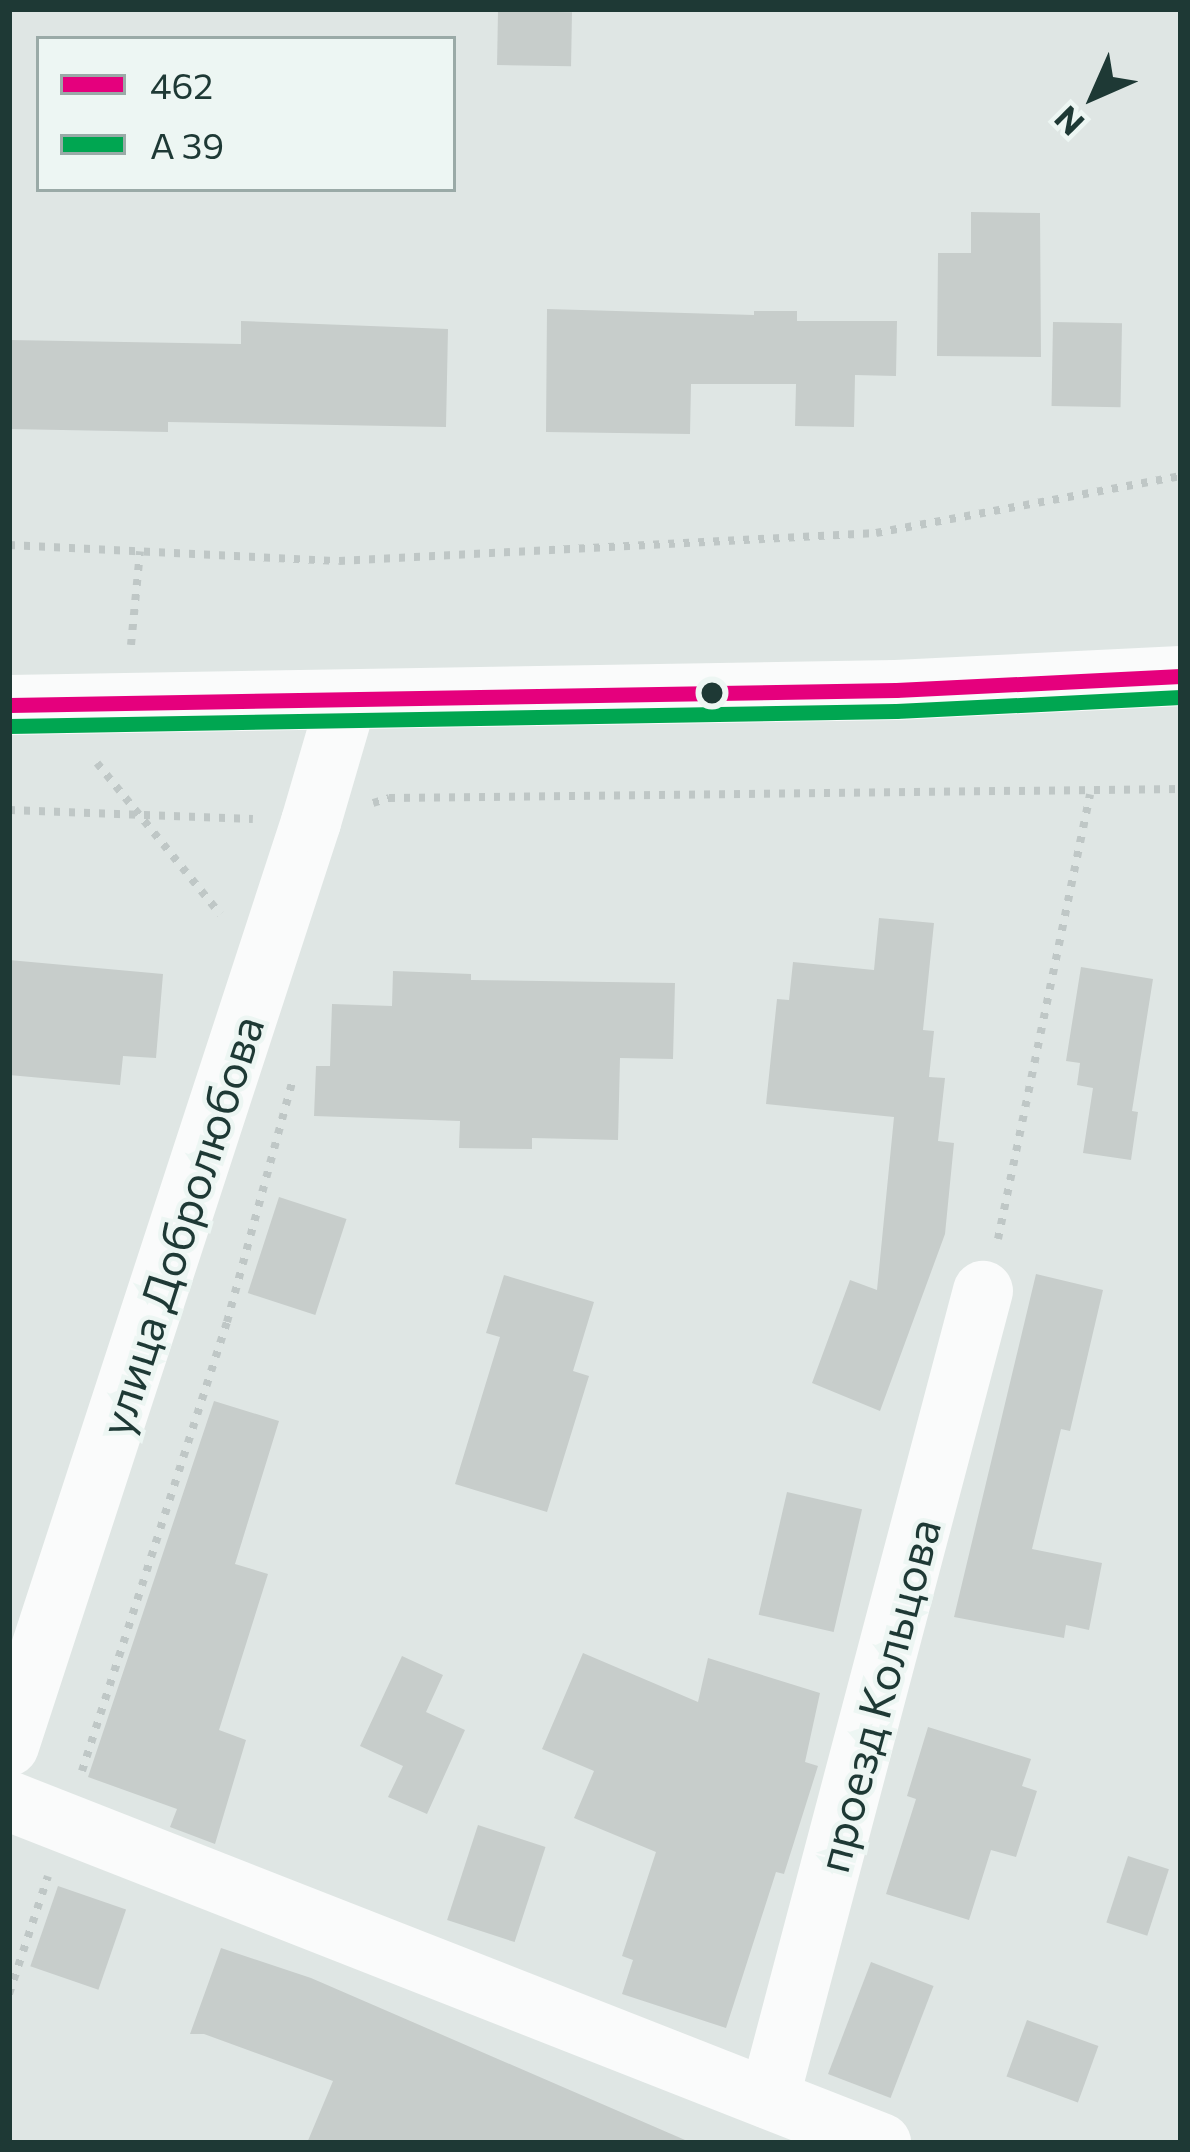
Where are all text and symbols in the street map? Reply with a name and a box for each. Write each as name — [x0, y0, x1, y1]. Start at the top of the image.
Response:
legend — [36, 36, 456, 192]
north arrow — [1034, 36, 1154, 156]
text: 462 — [150, 62, 213, 106]
text: N — [1045, 99, 1091, 145]
text: А 39 — [150, 122, 224, 166]
unlabelled marker — [701, 682, 723, 704]
street label: улица Добролюбова — [87, 1008, 273, 1442]
street label: проезд Кольцова — [804, 1512, 950, 1878]

